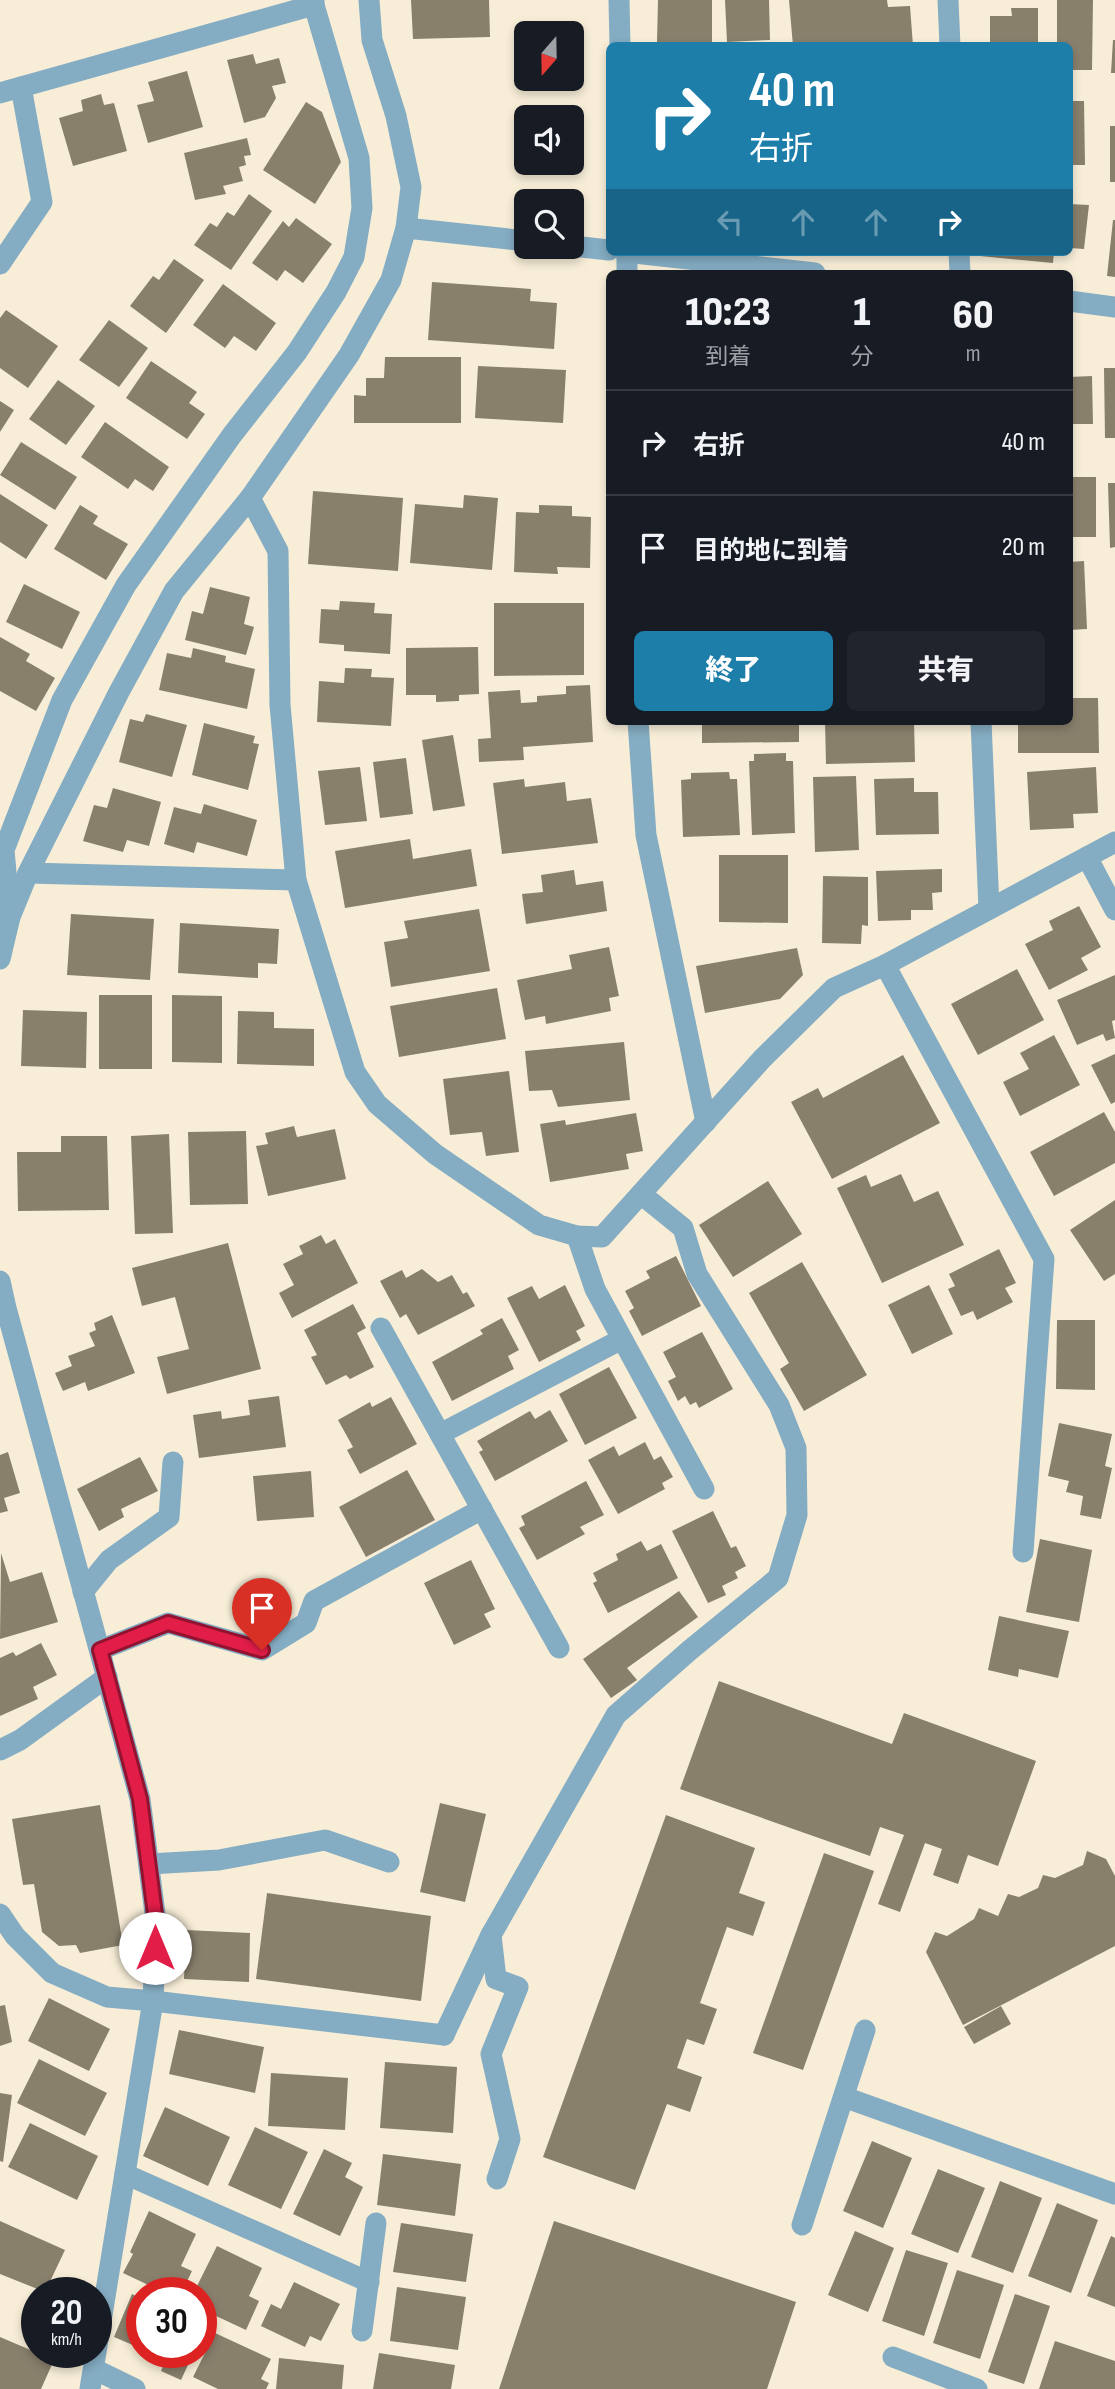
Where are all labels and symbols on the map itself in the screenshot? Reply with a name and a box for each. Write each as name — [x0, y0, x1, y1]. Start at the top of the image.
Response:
north arrow — [514, 21, 584, 91]
pin — [232, 1578, 292, 1650]
position arrow — [118, 1911, 192, 1985]
speed limit sign: 30 — [126, 2277, 217, 2368]

